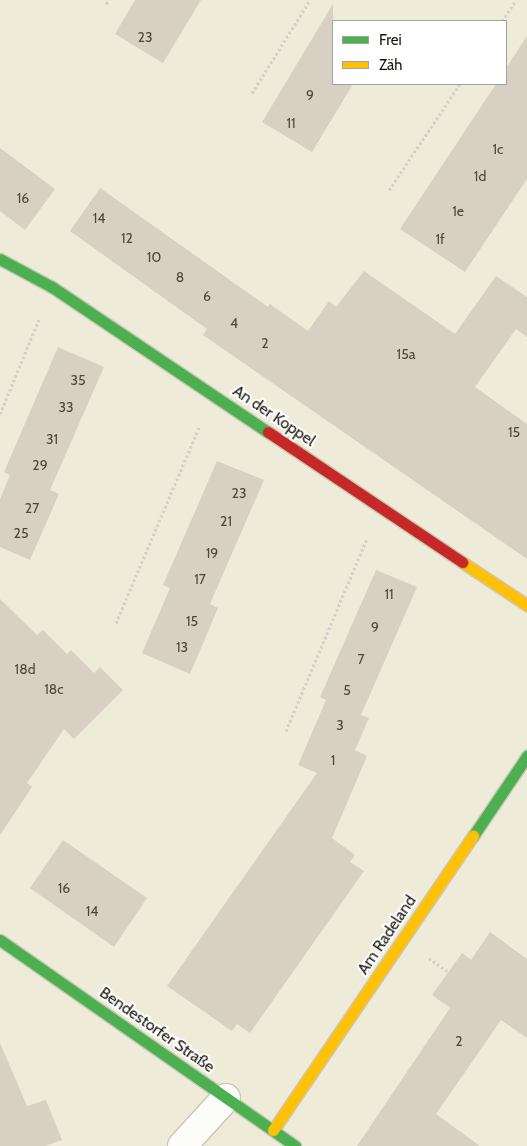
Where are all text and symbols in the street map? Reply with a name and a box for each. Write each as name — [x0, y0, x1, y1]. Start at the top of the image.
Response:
legend — [332, 20, 507, 85]
house number: 23 — [138, 29, 152, 45]
text: Frei — [379, 31, 402, 49]
text: Zäh — [379, 56, 402, 74]
house number: 9 — [306, 87, 314, 103]
house number: 11 — [286, 115, 296, 131]
house number: 1c — [493, 141, 503, 157]
house number: 1d — [474, 168, 486, 184]
house number: 16 — [17, 190, 29, 206]
house number: 1e — [452, 203, 464, 219]
house number: 14 — [93, 210, 105, 226]
house number: 12 — [121, 230, 133, 246]
house number: 1f — [435, 231, 445, 247]
house number: 10 — [147, 249, 161, 265]
house number: 8 — [176, 269, 184, 285]
house number: 6 — [203, 288, 211, 304]
house number: 4 — [230, 315, 238, 331]
house number: 2 — [261, 335, 269, 351]
house number: 15a — [397, 346, 415, 362]
house number: 35 — [70, 372, 86, 388]
street label: An der Koppel — [229, 381, 319, 451]
house number: 33 — [58, 399, 74, 415]
house number: 15 — [508, 424, 520, 440]
house number: 31 — [46, 431, 58, 447]
house number: 29 — [32, 457, 48, 473]
house number: 23 — [232, 485, 246, 501]
house number: 27 — [25, 500, 39, 516]
house number: 21 — [220, 513, 232, 529]
house number: 25 — [14, 525, 28, 541]
house number: 19 — [206, 545, 218, 561]
house number: 17 — [194, 571, 206, 587]
house number: 11 — [384, 586, 394, 602]
house number: 15 — [186, 613, 198, 629]
house number: 9 — [371, 619, 379, 635]
house number: 13 — [176, 639, 188, 655]
house number: 7 — [357, 651, 365, 667]
house number: 18d — [15, 661, 35, 677]
house number: 18c — [44, 681, 64, 697]
house number: 5 — [343, 682, 351, 698]
house number: 3 — [336, 717, 344, 733]
house number: 1 — [331, 752, 335, 768]
house number: 16 — [58, 880, 70, 896]
street label: Am Radeland — [354, 892, 420, 978]
house number: 14 — [86, 903, 98, 919]
street label: Bendestorfer Straße — [96, 983, 218, 1077]
house number: 2 — [455, 1033, 463, 1049]

